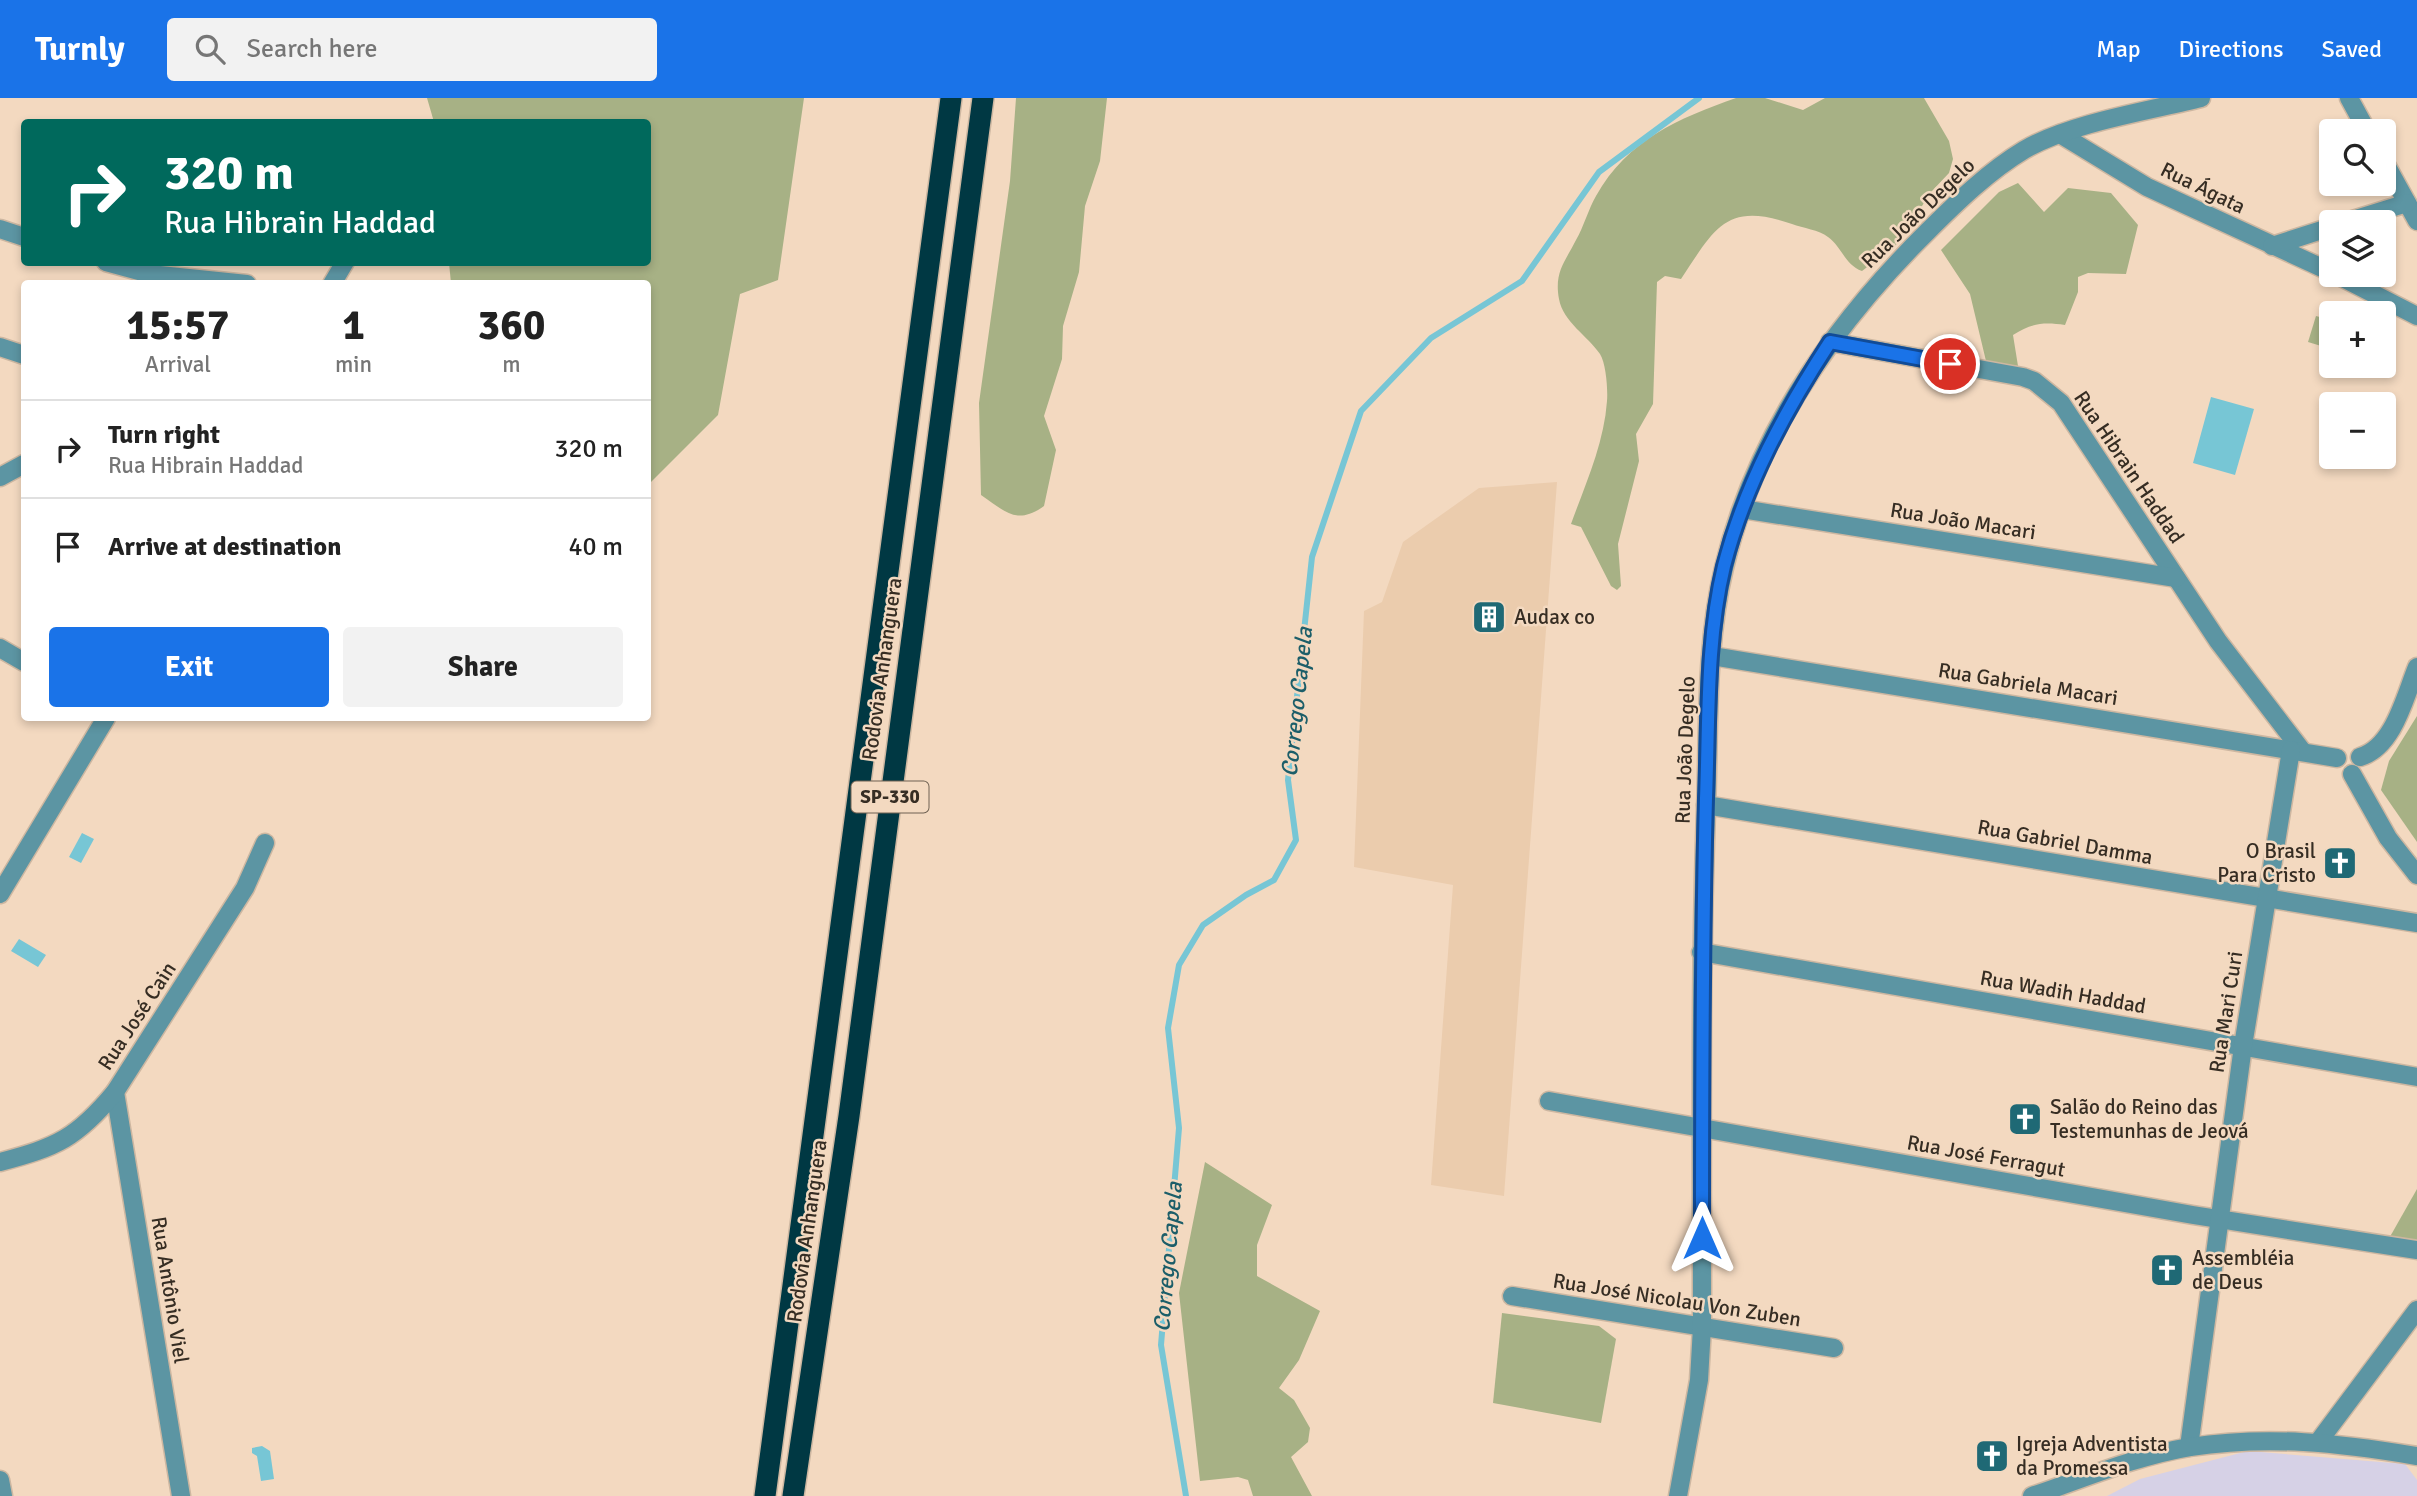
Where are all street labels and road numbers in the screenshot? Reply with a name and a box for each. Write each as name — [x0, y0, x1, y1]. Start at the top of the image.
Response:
street label: Rua João Degelo — [1856, 152, 1980, 274]
street label: Rua Ágata — [2156, 156, 2250, 220]
street label: Rua Hibrain Haddad — [2068, 386, 2190, 548]
street label: Rua João Macari — [1888, 497, 2038, 545]
street label: Rodovia Anhanguera — [856, 576, 908, 762]
street label: Rua Gabriela Macari — [1936, 657, 2120, 711]
street label: Rua João Degelo — [1669, 676, 1701, 824]
road number: SP-330 — [852, 782, 928, 812]
street label: Rua Gabriel Damma — [1975, 814, 2155, 870]
street label: Rua Mari Curi — [2204, 949, 2248, 1075]
street label: Rua José Cain — [92, 957, 182, 1075]
street label: Rua Wadih Haddad — [1978, 965, 2148, 1019]
street label: Rua José Ferragut — [1905, 1129, 2067, 1183]
street label: Rodovia Anhanguera — [781, 1138, 833, 1324]
street label: Rua Antônio Viel — [146, 1215, 194, 1365]
street label: Rua José Nicolau Von Zuben — [1551, 1268, 1803, 1332]

